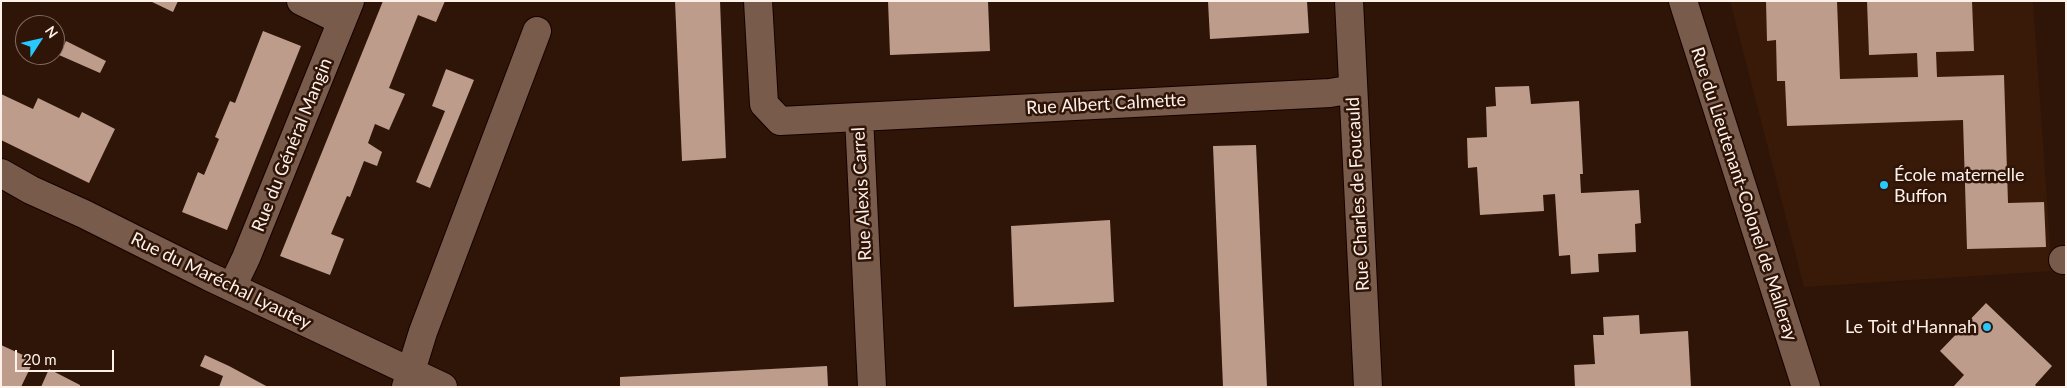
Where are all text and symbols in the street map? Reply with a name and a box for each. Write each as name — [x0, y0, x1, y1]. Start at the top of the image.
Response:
north arrow — [15, 15, 65, 65]
text: N — [42, 22, 62, 41]
street label: Rue du Lieutenant-Colonel de Malleray — [1686, 44, 1802, 344]
street label: Rue du Général Mangin — [247, 55, 337, 235]
street label: Rue Albert Calmette — [1026, 89, 1186, 119]
street label: Rue Charles de Foucauld — [1342, 96, 1374, 292]
street label: Rue Alexis Carrel — [848, 127, 876, 261]
place label: École maternelle Buffon — [1894, 164, 2025, 206]
marker: École maternelle Buffon — [1878, 179, 1890, 191]
street label: Rue du Maréchal Lyautey — [127, 228, 315, 334]
place label: Le Toit d'Hannah — [1845, 316, 1977, 338]
marker: Le Toit d'Hannah — [1981, 321, 1993, 333]
scale bar — [18, 340, 116, 372]
text: 20 m — [23, 350, 57, 368]

